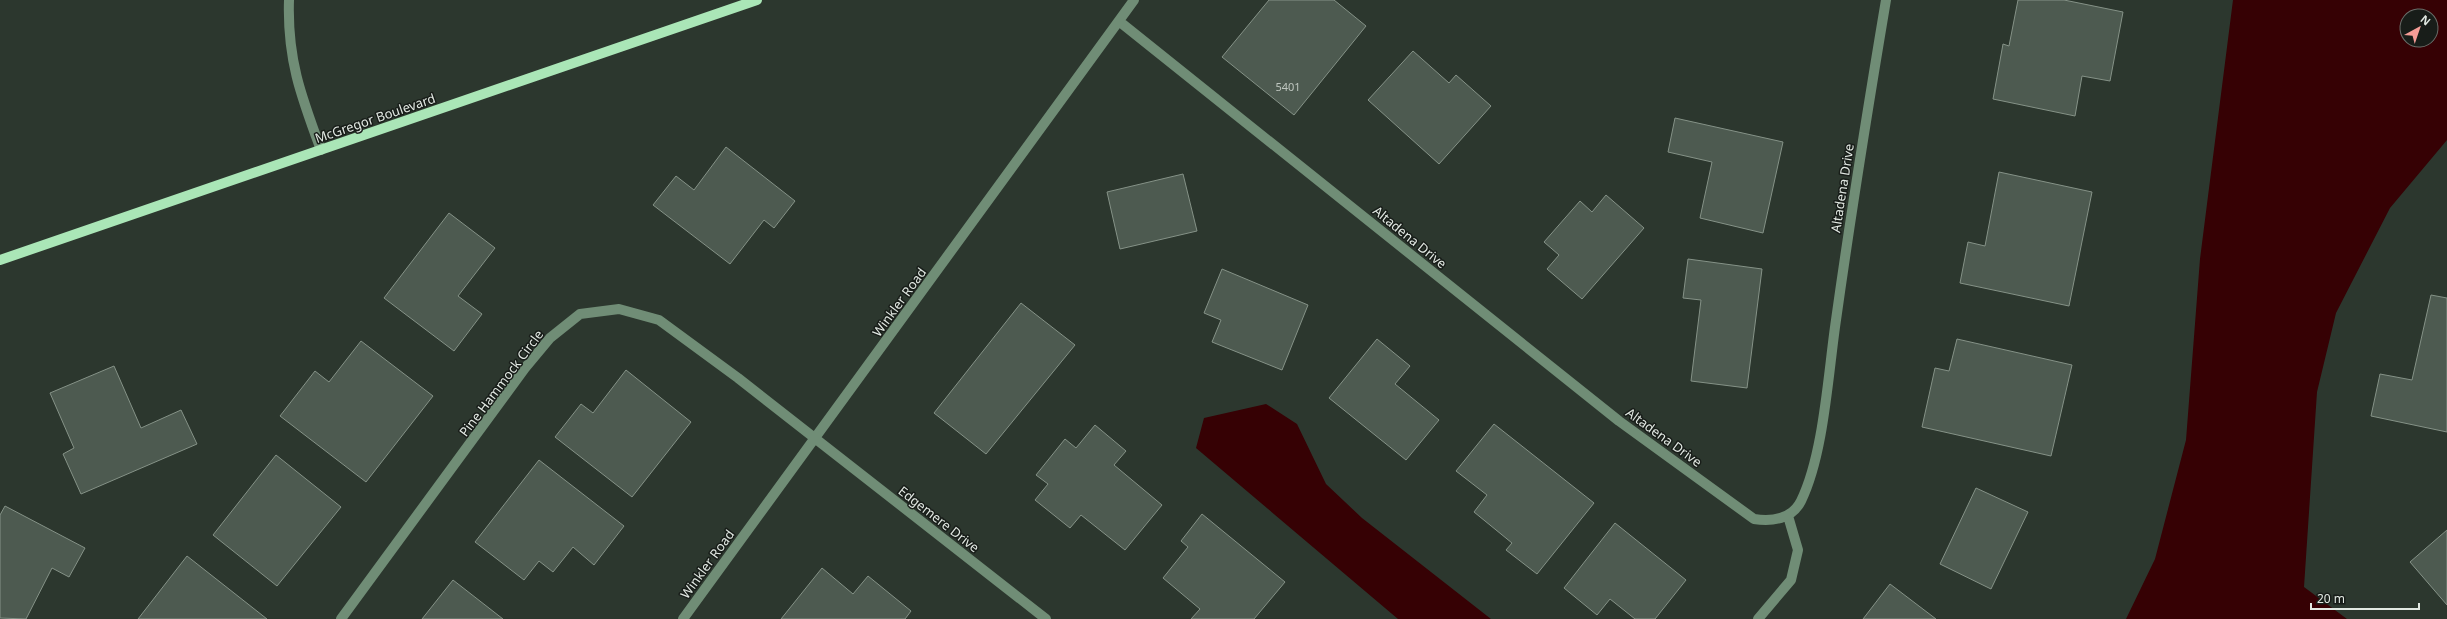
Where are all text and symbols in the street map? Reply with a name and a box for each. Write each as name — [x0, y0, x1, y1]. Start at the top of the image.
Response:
north arrow — [2399, 8, 2439, 48]
text: N — [2417, 11, 2434, 29]
house number: 5401 — [1275, 79, 1301, 94]
street label: McGregor Boulevard — [312, 89, 438, 147]
street label: Altadena Drive — [1826, 142, 1858, 234]
street label: Altadena Drive — [1369, 202, 1451, 272]
street label: Winkler Road — [868, 264, 930, 340]
street label: Pine Hammock Circle — [455, 326, 547, 440]
street label: Altadena Drive — [1622, 403, 1706, 471]
street label: Edgemere Drive — [895, 482, 983, 556]
street label: Winkler Road — [676, 526, 738, 602]
scale bar — [2311, 585, 2419, 611]
text: 20 m — [2317, 590, 2345, 607]

